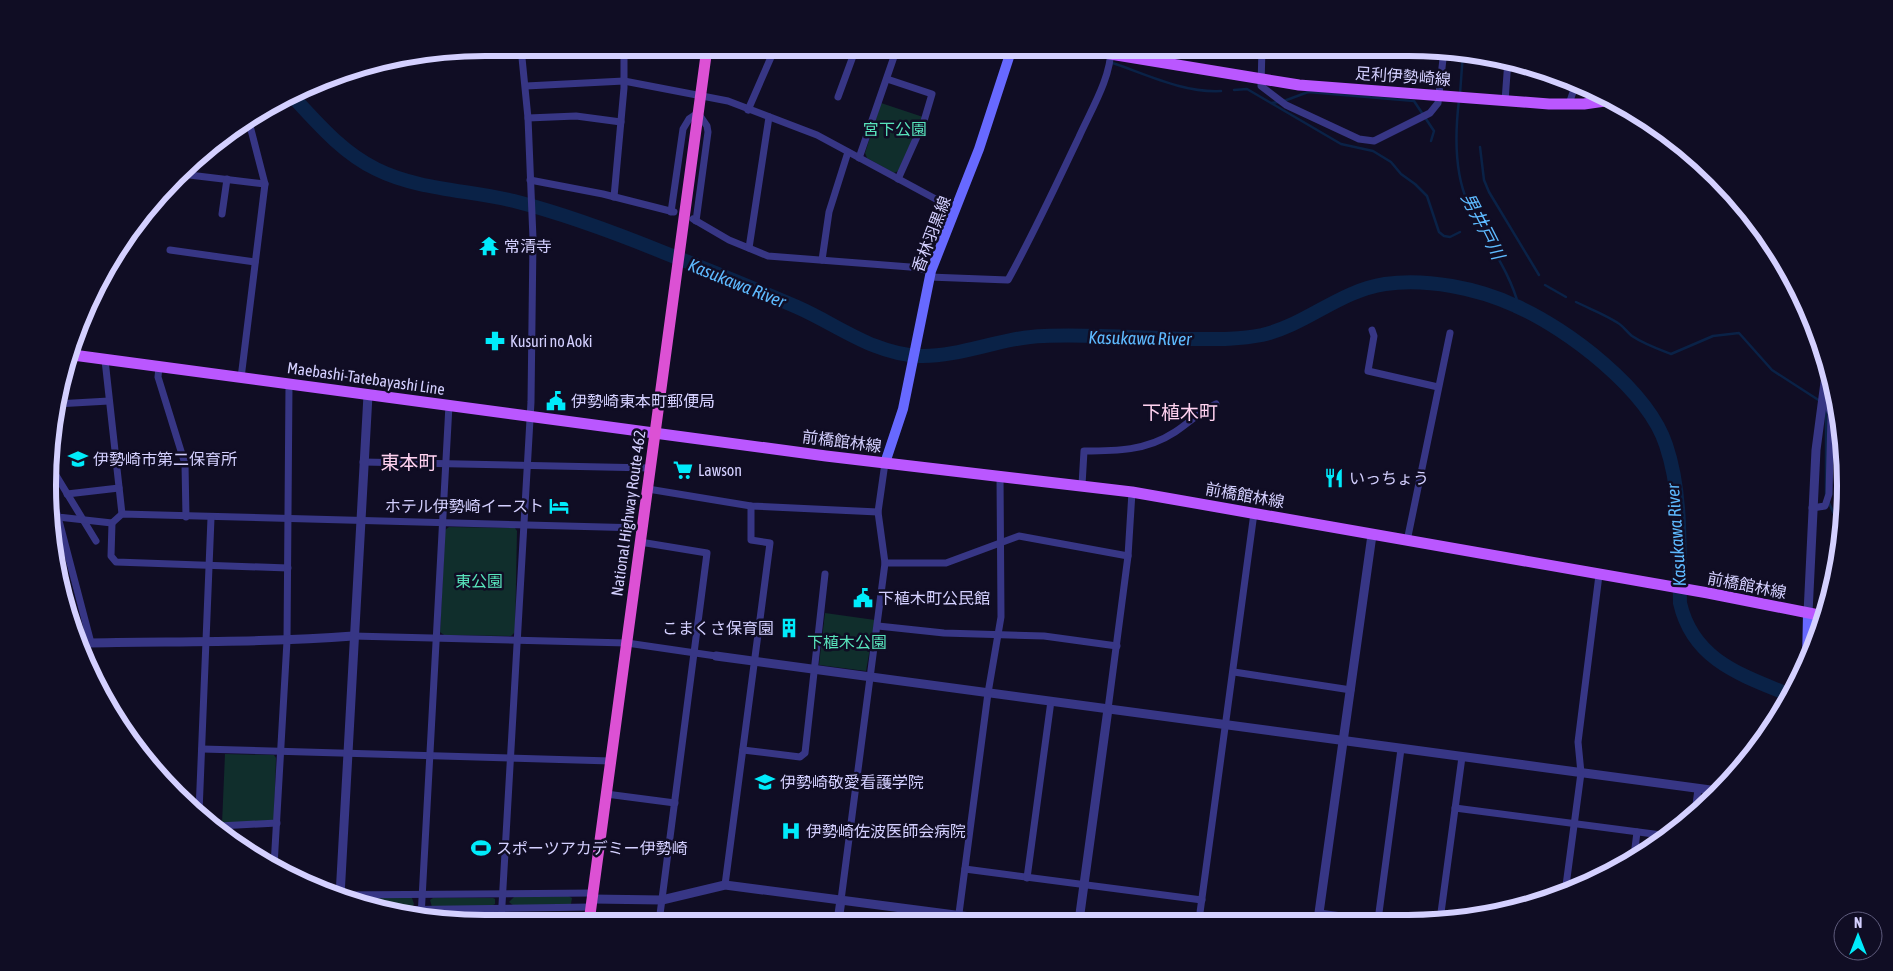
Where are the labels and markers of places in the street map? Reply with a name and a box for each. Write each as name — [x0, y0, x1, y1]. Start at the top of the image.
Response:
temple icon: 常清寺 — [478, 235, 500, 257]
place label: 常清寺 — [504, 237, 552, 255]
pharmacy icon: Kusuri no Aoki — [484, 330, 506, 352]
place label: Kusuri no Aoki — [510, 332, 592, 350]
public building icon: 伊勢崎東本町郵便局 — [545, 390, 567, 412]
place label: 伊勢崎東本町郵便局 — [571, 392, 715, 410]
school or university icon: 伊勢崎市第二保育所 — [67, 448, 89, 470]
place label: 伊勢崎市第二保育所 — [93, 450, 237, 468]
supermarket icon: Lawson — [672, 459, 694, 481]
place label: Lawson — [698, 461, 742, 479]
restaurant icon: いっちょう — [1323, 467, 1345, 489]
place label: いっちょう — [1349, 469, 1429, 487]
hotel icon: ホテル伊勢崎イースト — [548, 495, 570, 517]
place label: ホテル伊勢崎イースト — [385, 497, 544, 515]
public building icon: 下植木町公民館 — [852, 587, 874, 609]
place label: 下植木町公民館 — [878, 589, 990, 607]
building icon: こまくさ保育園 — [778, 617, 800, 639]
place label: こまくさ保育園 — [662, 619, 774, 637]
school or university icon: 伊勢崎敬愛看護学院 — [754, 771, 776, 793]
place label: 伊勢崎敬愛看護学院 — [780, 773, 924, 791]
hospital icon: 伊勢崎佐波医師会病院 — [780, 820, 802, 842]
place label: 伊勢崎佐波医師会病院 — [806, 822, 966, 840]
sports icon: スポーツアカデミー伊勢崎 — [470, 837, 492, 859]
place label: スポーツアカデミー伊勢崎 — [496, 839, 688, 857]

